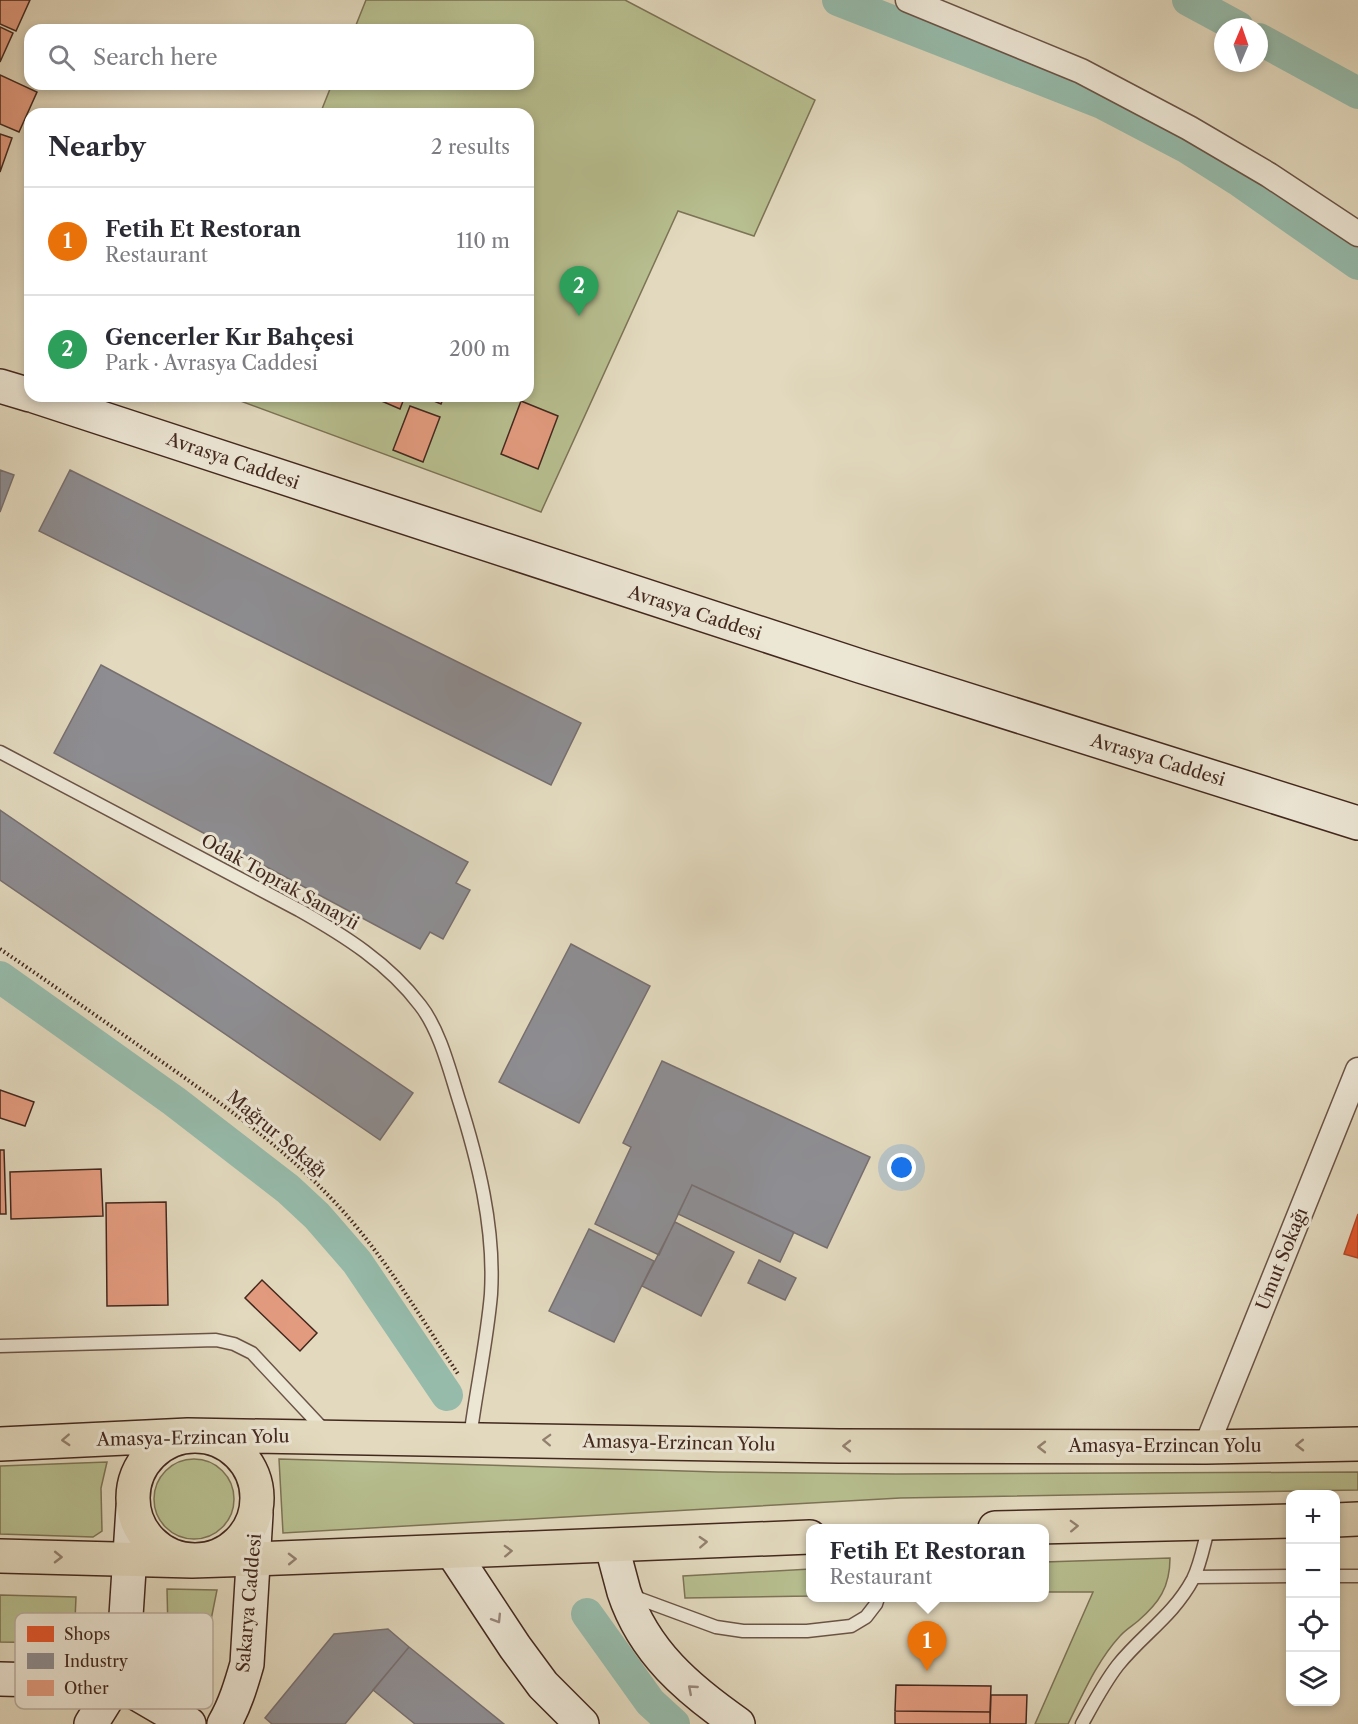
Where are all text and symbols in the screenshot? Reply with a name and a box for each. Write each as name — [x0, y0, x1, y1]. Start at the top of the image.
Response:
north arrow — [1214, 18, 1268, 72]
search box — [24, 24, 534, 90]
icon: search — [45, 41, 78, 74]
text: Search here — [93, 44, 218, 71]
text: Nearby — [48, 131, 146, 163]
text: 2 results — [431, 135, 510, 159]
text: Fetih Et Restoran — [105, 216, 301, 243]
text: 1 — [63, 229, 72, 253]
text: 110 m — [457, 229, 510, 253]
text: Restaurant — [105, 243, 208, 267]
pin: 2 — [560, 266, 598, 316]
text: Gencerler Kır Bahçesi — [105, 324, 354, 351]
text: 2 — [62, 337, 73, 361]
text: 200 m — [449, 337, 510, 361]
text: Park · Avrasya Caddesi — [105, 351, 318, 375]
street label: Avrasya Caddesi — [163, 428, 303, 494]
street label: Avrasya Caddesi — [625, 581, 765, 645]
street label: Avrasya Caddesi — [1087, 729, 1228, 791]
street label: Odak Toprak Sanayii — [197, 829, 363, 935]
street label: Mağrur Sokağı — [223, 1086, 332, 1183]
your location — [887, 1153, 916, 1182]
street label: Umut Sokağı — [1251, 1204, 1313, 1313]
street label: Amasya-Erzincan Yolu — [95, 1425, 290, 1451]
street label: Amasya-Erzincan Yolu — [581, 1430, 776, 1456]
one-way arrow — [62, 1434, 71, 1447]
one-way arrow — [542, 1434, 551, 1447]
street label: Amasya-Erzincan Yolu — [1068, 1435, 1261, 1457]
one-way arrow — [1295, 1439, 1304, 1452]
one-way arrow — [842, 1440, 851, 1452]
one-way arrow — [1037, 1441, 1046, 1453]
map controls — [1286, 1490, 1340, 1706]
button: + — [1286, 1490, 1340, 1544]
one-way arrow — [1070, 1520, 1079, 1533]
popup — [806, 1524, 1049, 1602]
street label: Sakarya Caddesi — [232, 1532, 266, 1673]
one-way arrow — [698, 1536, 707, 1549]
text: Fetih Et Restoran — [830, 1538, 1025, 1565]
one-way arrow — [504, 1544, 513, 1557]
button: − — [1286, 1544, 1340, 1598]
one-way arrow — [54, 1551, 63, 1563]
one-way arrow — [288, 1552, 297, 1565]
text: Restaurant — [830, 1565, 932, 1589]
button: locate — [1286, 1598, 1340, 1652]
legend — [15, 1613, 213, 1709]
one-way arrow — [490, 1613, 502, 1623]
pin: 1 — [908, 1622, 946, 1671]
text: Shops — [64, 1624, 110, 1644]
text: Industry — [64, 1651, 129, 1671]
button: layers — [1286, 1652, 1340, 1706]
text: Other — [64, 1678, 109, 1698]
one-way arrow — [688, 1685, 698, 1696]

